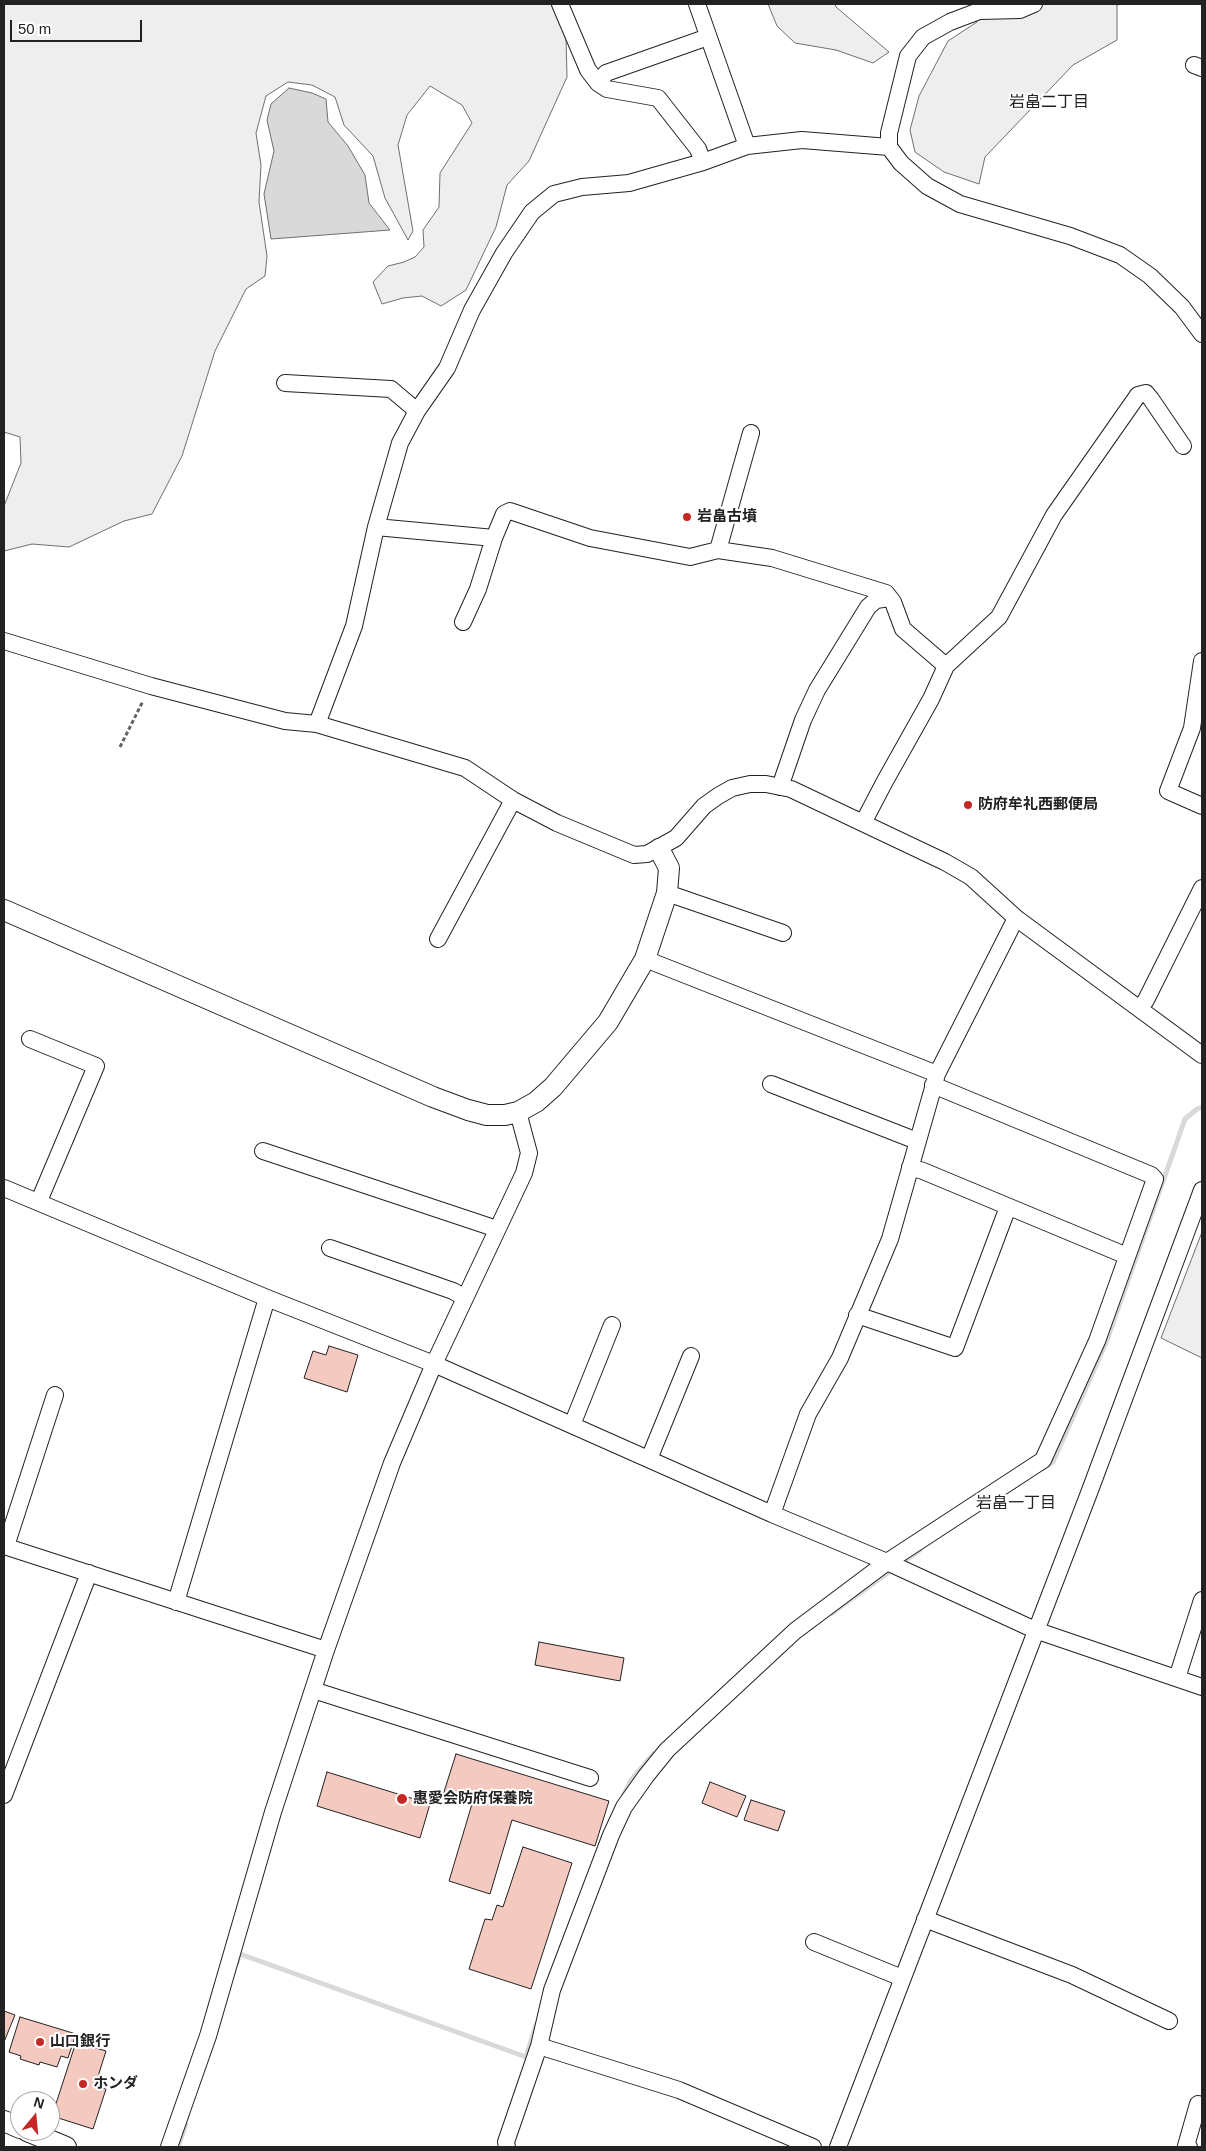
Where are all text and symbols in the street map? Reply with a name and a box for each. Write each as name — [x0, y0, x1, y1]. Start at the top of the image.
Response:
scale bar — [12, 10, 145, 42]
text: 50 m — [18, 20, 51, 37]
district label: 岩畠二丁目 — [1009, 93, 1089, 113]
place label: 岩畠古墳 — [697, 508, 757, 526]
marker: 岩畠古墳 — [681, 511, 693, 523]
place label: 防府牟礼西郵便局 — [978, 796, 1098, 814]
marker: 防府牟礼西郵便局 — [962, 799, 974, 811]
district label: 岩畠一丁目 — [976, 1494, 1056, 1514]
place label: 惠愛会防府保養院 — [413, 1790, 533, 1808]
marker: 惠愛会防府保養院 — [395, 1792, 409, 1806]
place label: 山口銀行 — [50, 2033, 110, 2051]
marker: 山口銀行 — [34, 2036, 46, 2048]
place label: ホンダ — [93, 2075, 138, 2093]
marker: ホンダ — [77, 2078, 89, 2090]
north arrow — [10, 2091, 60, 2141]
text: N — [32, 2093, 46, 2112]

